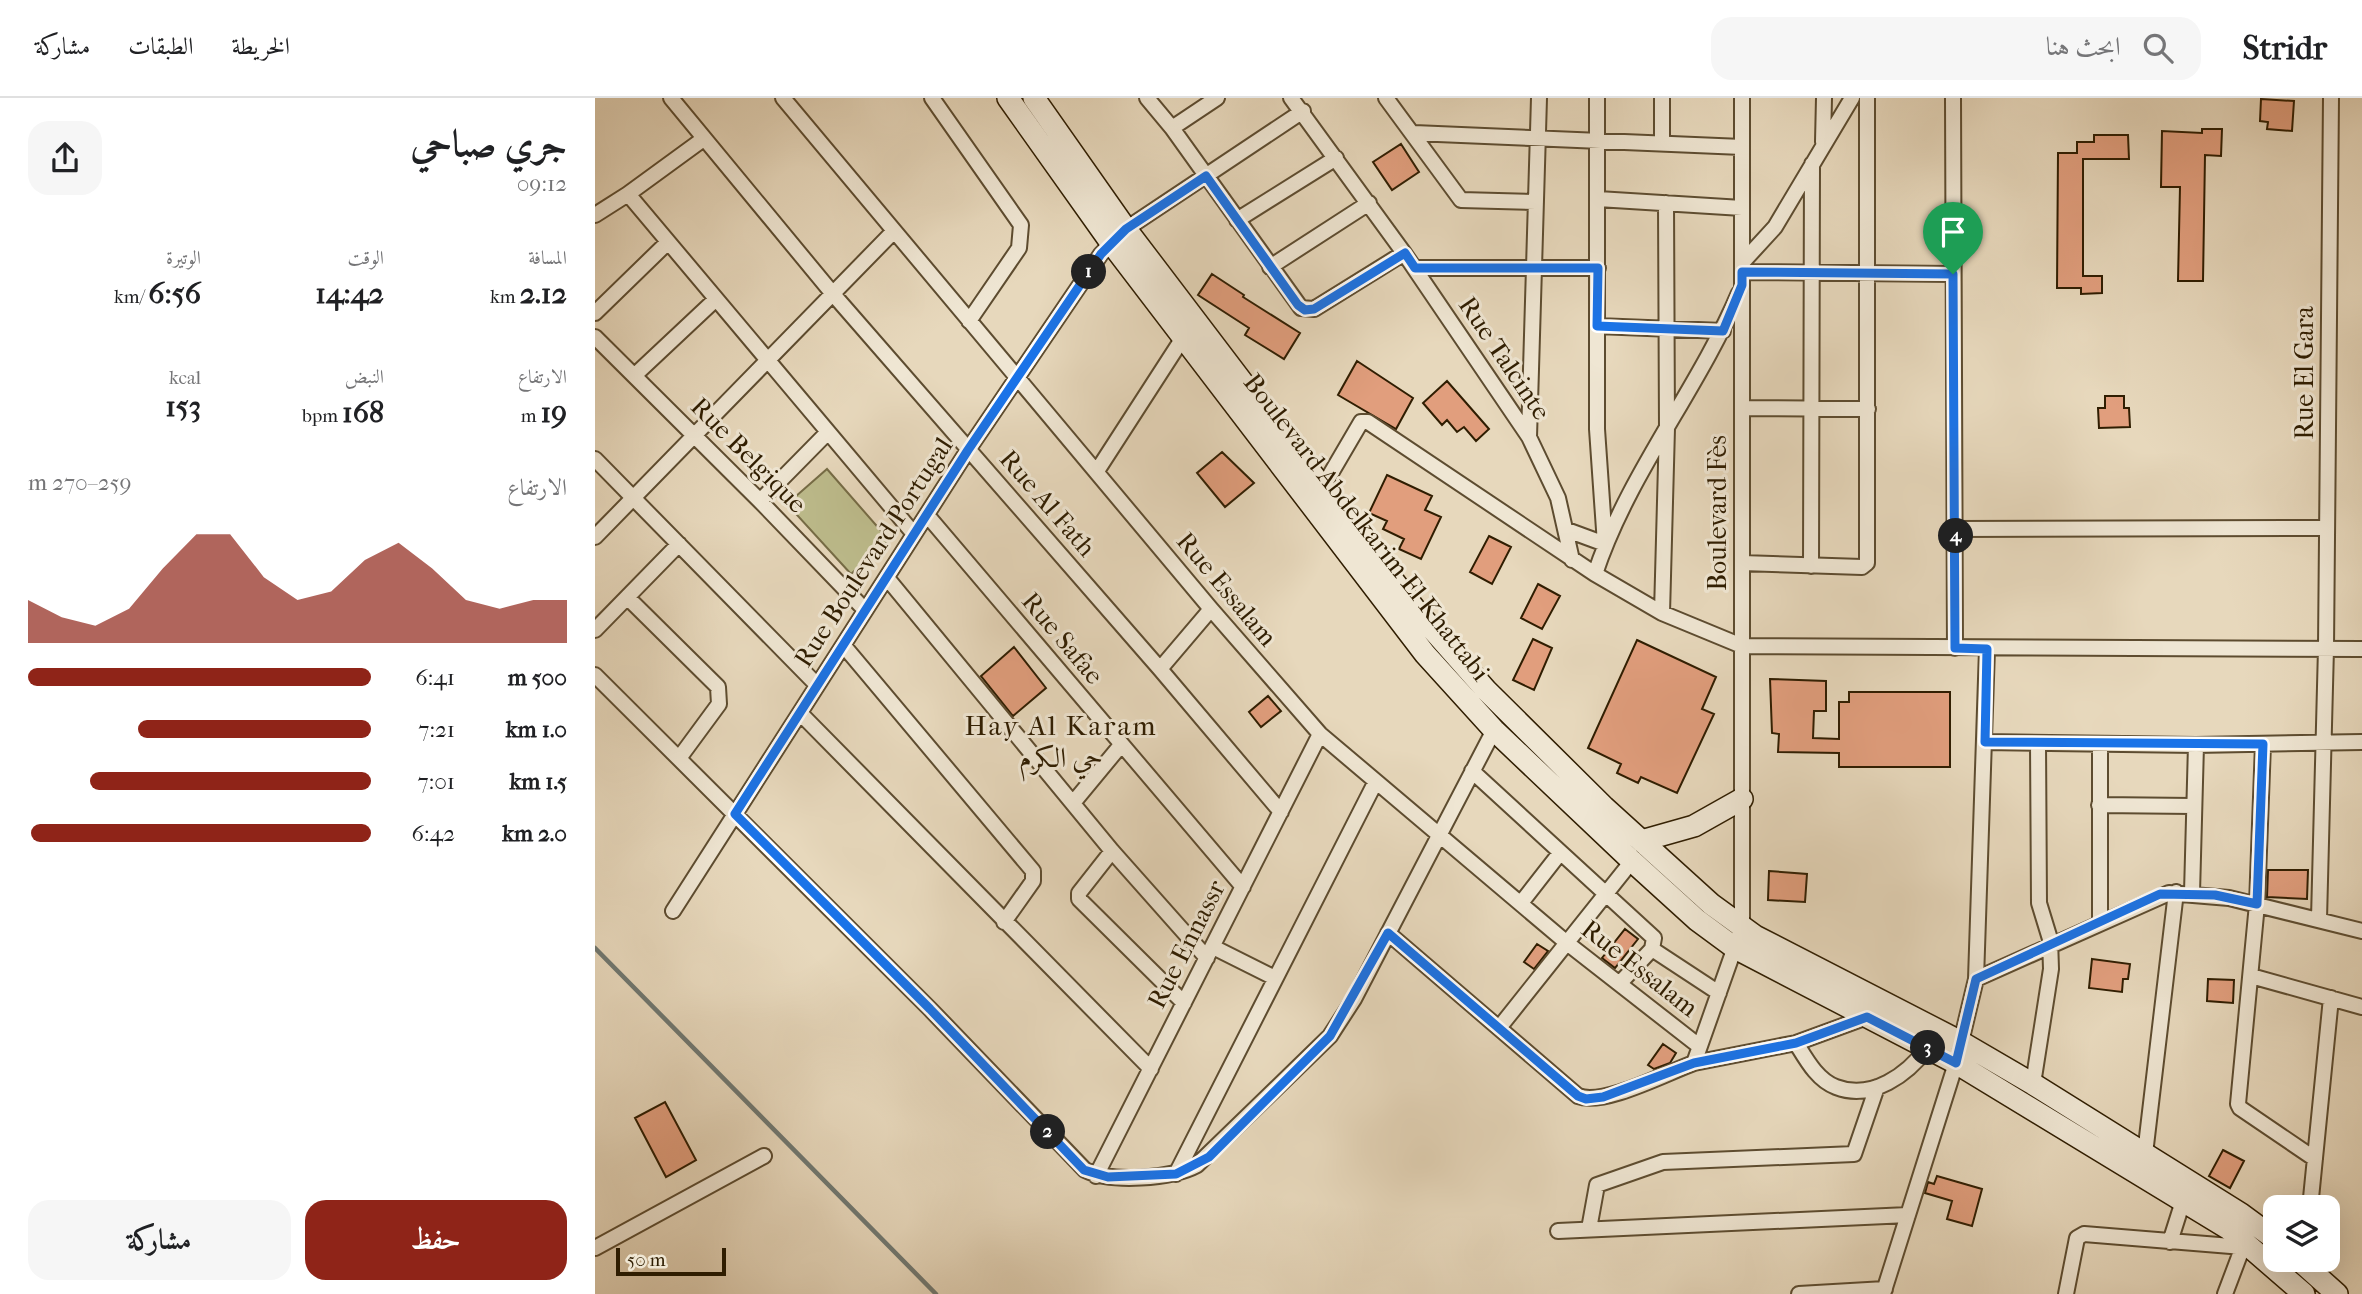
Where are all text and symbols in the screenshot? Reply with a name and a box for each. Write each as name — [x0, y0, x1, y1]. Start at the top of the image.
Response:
search box — [1711, 17, 2201, 80]
icon: search — [2139, 29, 2177, 67]
text: Stridr — [2243, 29, 2327, 68]
text: ابحث هنا — [2046, 31, 2121, 62]
text: مشاركة — [35, 32, 90, 60]
text: الطبقات — [128, 32, 194, 60]
text: الخريطة — [232, 32, 290, 60]
button: share — [28, 121, 102, 195]
text: جري صباحي — [410, 121, 567, 166]
text: 09:12 — [517, 170, 567, 197]
pin — [1923, 202, 1983, 274]
icon: arrive — [1934, 213, 1972, 251]
text: الوتيرة — [166, 247, 201, 269]
text: الوقت — [348, 247, 384, 269]
text: المسافة — [528, 247, 567, 269]
pin: 1 — [1071, 254, 1107, 290]
text: 1 — [1085, 260, 1092, 282]
text: 6:56 — [148, 276, 201, 311]
text: 14:42 — [315, 276, 384, 311]
text: 2.12 — [520, 276, 567, 311]
text: /km — [114, 286, 148, 308]
text: km — [490, 286, 520, 308]
street label: Rue Talcinte — [1452, 291, 1557, 426]
street label: Rue El Gara — [2289, 305, 2320, 440]
text: النبض — [345, 366, 384, 388]
text: الارتفاع — [518, 366, 567, 388]
text: kcal — [169, 367, 201, 389]
street label: Boulevard Abdelkarim El Khattabi — [1237, 368, 1496, 687]
text: 153 — [165, 389, 201, 424]
street label: Rue Belgique — [684, 391, 813, 520]
text: 168 — [342, 395, 384, 430]
text: 19 — [541, 395, 567, 430]
text: bpm — [302, 405, 342, 427]
text: m — [521, 405, 541, 427]
street label: Rue Boulevard Portugal — [788, 432, 959, 673]
street label: Boulevard Fès — [1702, 435, 1733, 591]
street label: Rue Al Fath — [993, 444, 1102, 563]
text: 259–270 m — [28, 469, 131, 496]
text: الارتفاع — [507, 474, 567, 501]
pin: 4 — [1939, 518, 1973, 554]
text: 4 — [1950, 524, 1961, 546]
street label: Rue Essalam — [1170, 526, 1284, 653]
street label: Rue Safae — [1015, 586, 1110, 691]
text: 6:41 — [415, 664, 455, 691]
text: 500 m — [508, 664, 567, 691]
district label: Hay Al Karam حي الكرم — [964, 709, 1158, 782]
text: 7:21 — [418, 716, 455, 743]
text: 1.0 km — [506, 716, 567, 743]
text: 7:01 — [418, 768, 455, 795]
text: 1.5 km — [509, 768, 567, 795]
text: 6:42 — [412, 820, 455, 847]
text: 2.0 km — [502, 820, 567, 847]
street label: Rue Ennassr — [1141, 875, 1232, 1014]
street label: Rue Essalam — [1575, 913, 1704, 1024]
pin: 3 — [1911, 1030, 1945, 1066]
text: 3 — [1924, 1036, 1931, 1058]
pin: 2 — [1030, 1114, 1065, 1150]
text: 2 — [1043, 1120, 1052, 1142]
map controls — [2263, 1195, 2340, 1272]
button: layers — [2263, 1195, 2340, 1272]
button: مشاركة — [28, 1200, 291, 1280]
button: حفظ — [305, 1200, 567, 1280]
scale bar — [616, 1245, 726, 1277]
text: 50 m — [627, 1249, 666, 1271]

